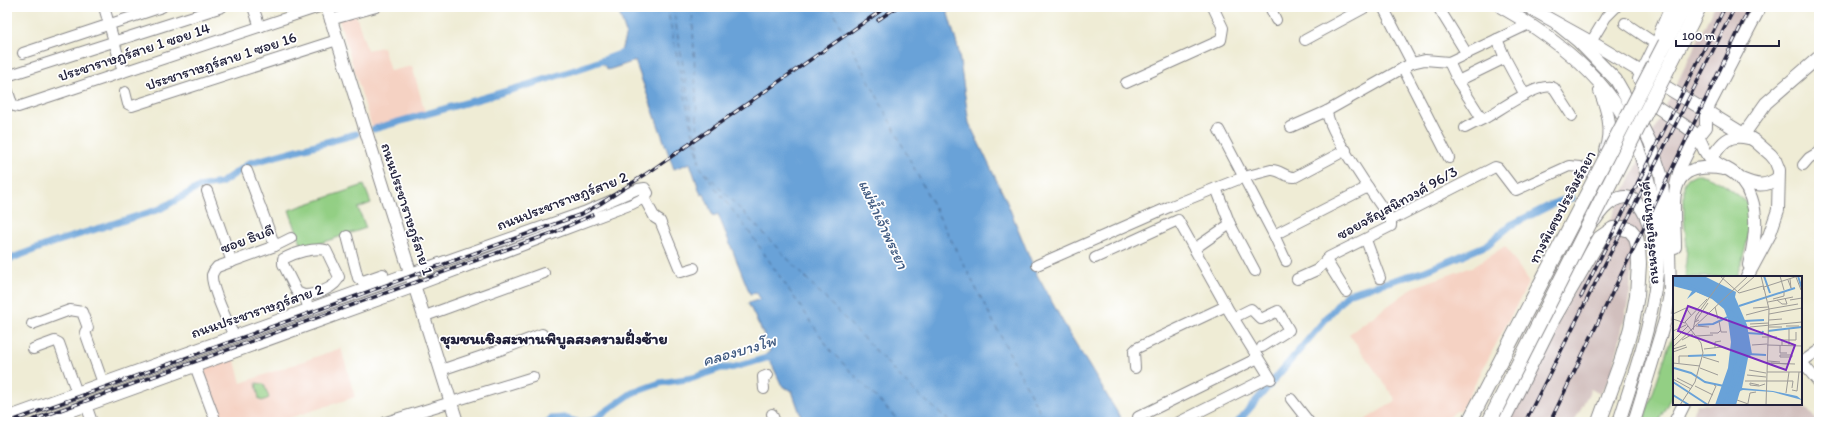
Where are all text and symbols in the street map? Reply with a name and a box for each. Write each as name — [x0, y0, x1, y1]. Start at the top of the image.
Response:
street label: ประชาราษฎร์สาย 1 ซอย 14 — [56, 19, 212, 85]
scale bar — [1676, 22, 1779, 48]
street label: ประชาราษฎร์สาย 1 ซอย 16 — [143, 28, 299, 94]
text: 100 m — [1682, 29, 1715, 43]
street label: ถนนประชาราษฎร์สาย 1 — [377, 141, 437, 277]
street label: ทางพิเศษประจิมรัถยา — [1525, 147, 1599, 267]
street label: ซอยจรัญสนิทวงศ์ 96/3 — [1333, 162, 1461, 244]
street label: ถนนประชาราษฎร์สาย 2 — [494, 168, 630, 234]
water label: แม่น้ำเจ้าพระยา — [855, 176, 914, 272]
street label: ถนนจรัญสนิทวงศ์ — [1636, 181, 1662, 285]
street label: ซอย ธิบดี — [218, 221, 276, 257]
inset map — [1673, 276, 1802, 405]
street label: ถนนประชาราษฎร์สาย 2 — [188, 280, 326, 342]
district label: ชุมชนเชิงสะพานพิบูลสงครามฝั่งซ้าย — [439, 328, 668, 350]
water label: คลองบางโพ — [700, 331, 779, 370]

